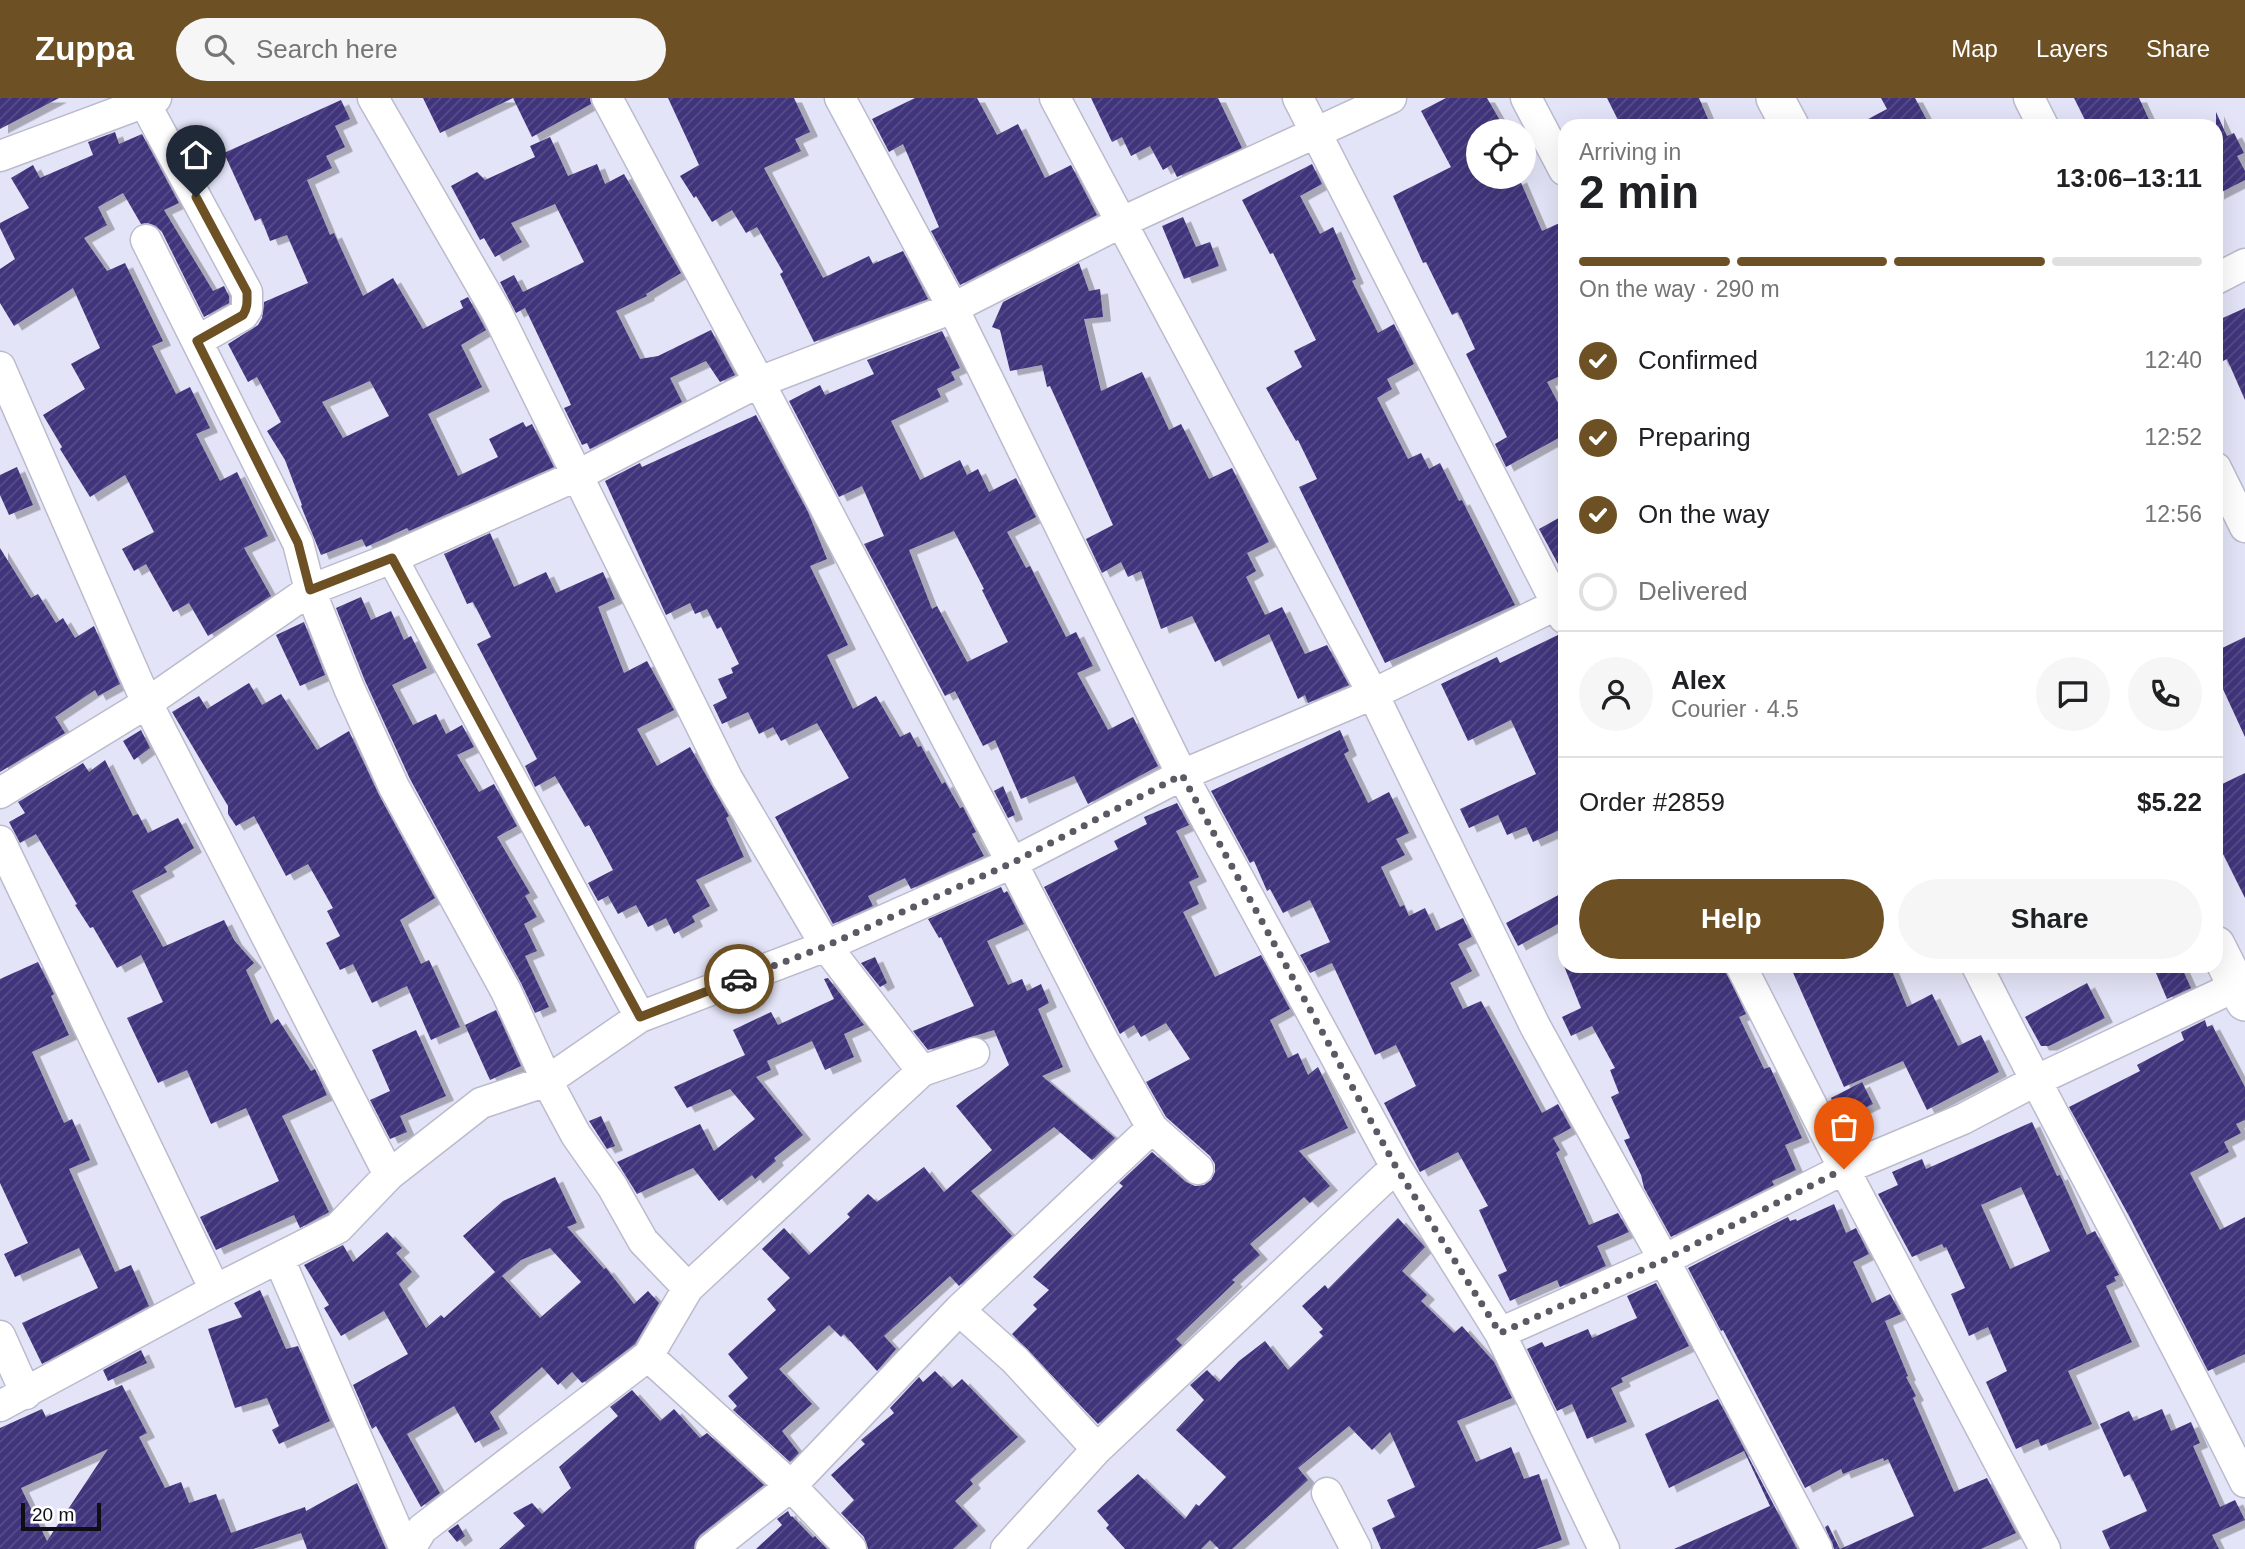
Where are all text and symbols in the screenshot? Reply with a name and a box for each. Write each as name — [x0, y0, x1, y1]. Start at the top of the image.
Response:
search box — [176, 18, 666, 81]
text: Zuppa — [35, 30, 134, 67]
icon: search — [200, 30, 238, 68]
text: Search here — [256, 34, 398, 64]
text: Map — [1951, 35, 1998, 62]
text: Layers — [2036, 35, 2108, 62]
text: Share — [2146, 35, 2210, 62]
map controls — [1466, 119, 1536, 189]
button: locate — [1466, 119, 1536, 189]
pin — [166, 125, 226, 197]
icon: home — [177, 136, 215, 174]
text: Arriving in — [1579, 139, 1681, 165]
text: 13:06–13:11 — [2056, 163, 2202, 193]
text: 2 min — [1579, 166, 1699, 218]
text: On the way · 290 m — [1579, 276, 1780, 302]
icon: check — [1579, 342, 1617, 380]
text: Confirmed — [1638, 345, 1758, 375]
text: 12:40 — [2144, 347, 2202, 373]
icon: check — [1579, 419, 1617, 457]
text: Preparing — [1638, 422, 1751, 452]
text: 12:52 — [2144, 424, 2202, 450]
icon: check — [1579, 496, 1617, 534]
text: On the way — [1638, 499, 1770, 529]
text: 12:56 — [2144, 501, 2202, 527]
text: Delivered — [1638, 576, 1748, 606]
button: person — [1579, 657, 1653, 731]
button: chat — [2036, 657, 2110, 731]
button: phone — [2128, 657, 2202, 731]
text: Alex — [1671, 665, 1726, 695]
text: Courier · 4.5 — [1671, 696, 1799, 722]
text: Order #2859 — [1579, 787, 1725, 817]
text: $5.22 — [2137, 787, 2202, 817]
button: Help — [1579, 879, 1884, 959]
button: Share — [1898, 879, 2202, 959]
courier — [704, 944, 774, 1014]
icon: car — [720, 960, 758, 998]
pin — [1814, 1097, 1874, 1169]
icon: bag — [1825, 1108, 1863, 1146]
scale bar — [21, 1500, 102, 1532]
text: 20 m — [32, 1504, 74, 1525]

